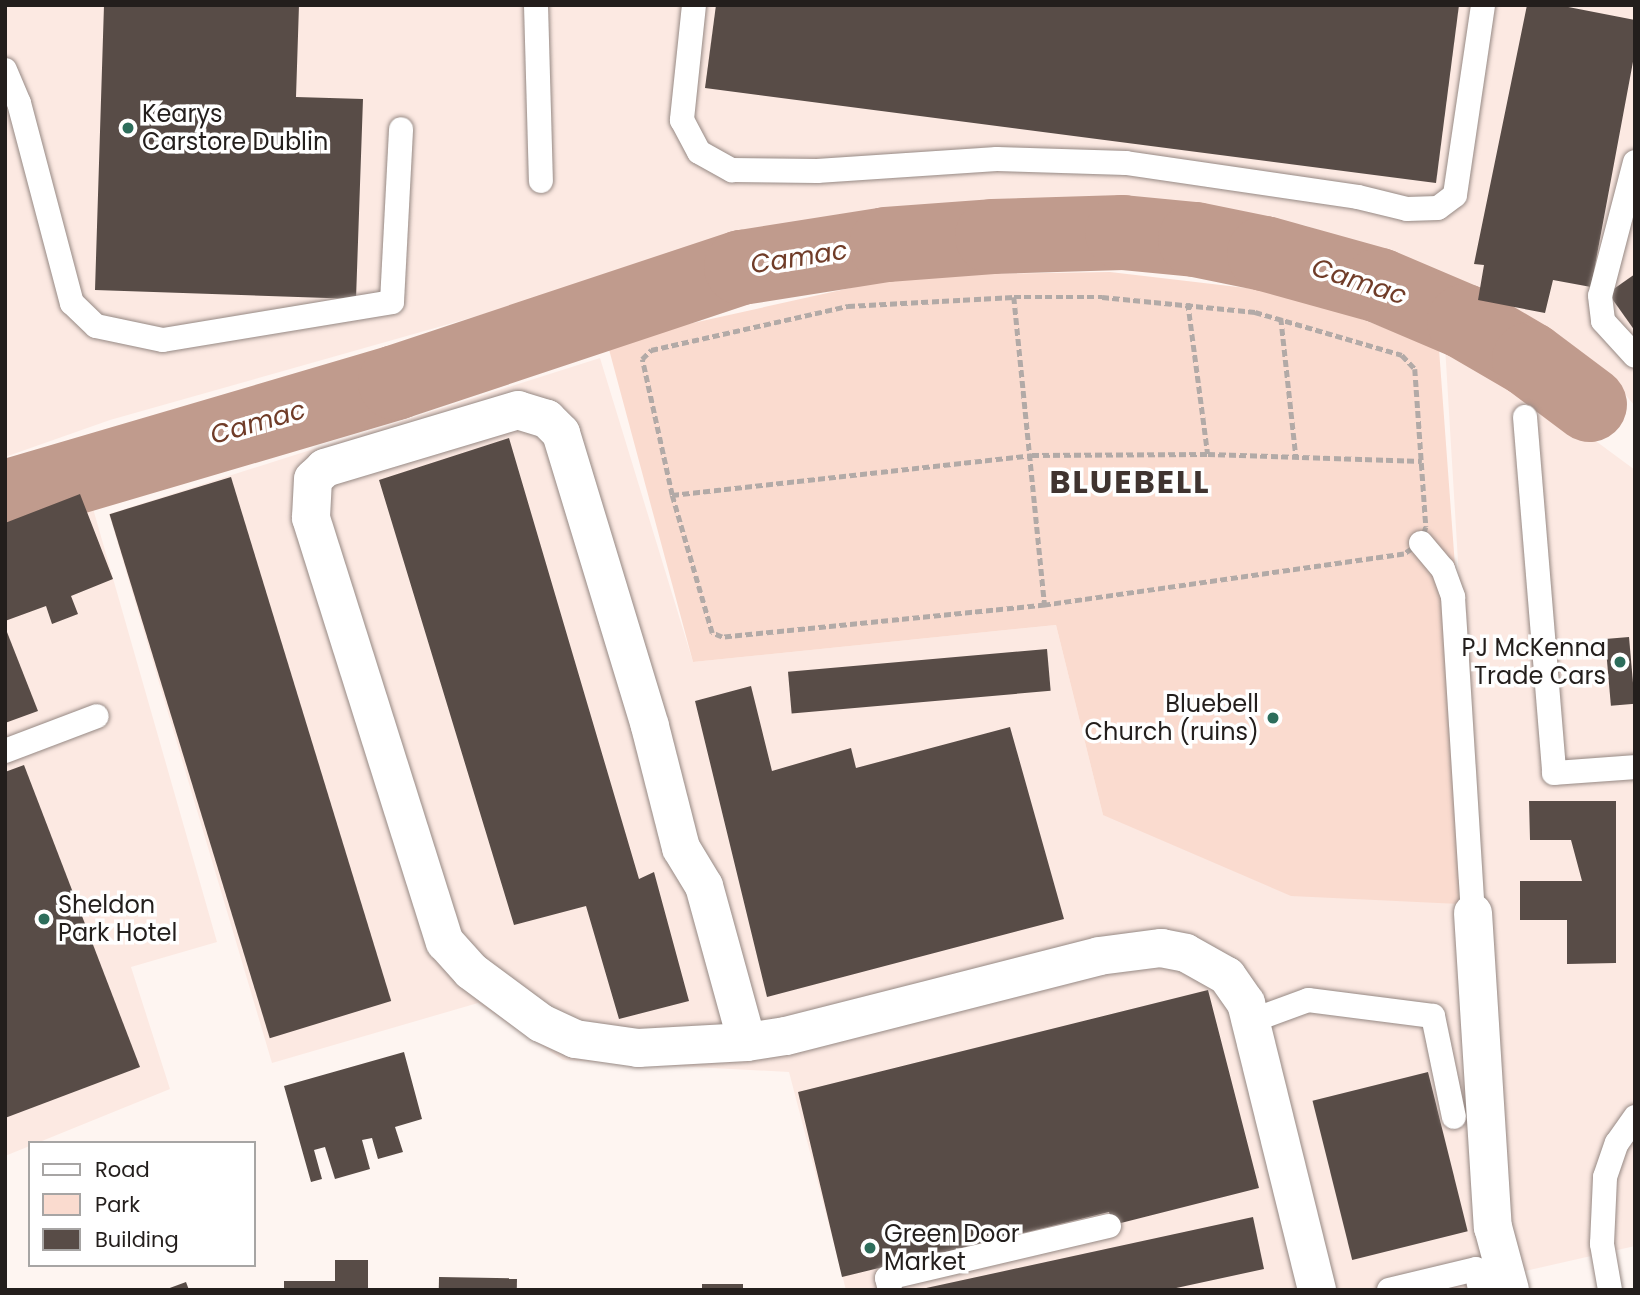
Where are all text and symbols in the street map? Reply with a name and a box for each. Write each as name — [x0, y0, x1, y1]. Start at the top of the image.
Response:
place label: Kearys Carstore Dublin — [142, 100, 328, 156]
marker: Kearys Carstore Dublin — [120, 120, 136, 136]
water label: Camac — [748, 235, 850, 281]
water label: Camac — [1308, 252, 1410, 312]
water label: Camac — [207, 395, 309, 451]
district label: BLUEBELL — [1050, 463, 1210, 501]
place label: PJ McKenna Trade Cars — [1462, 634, 1606, 690]
marker: PJ McKenna Trade Cars — [1612, 654, 1628, 670]
place label: Bluebell Church (ruins) — [1085, 690, 1259, 746]
marker: Bluebell Church (ruins) — [1265, 710, 1281, 726]
place label: Sheldon Park Hotel — [58, 891, 177, 947]
marker: Sheldon Park Hotel — [36, 911, 52, 927]
legend — [28, 1141, 256, 1267]
text: Road — [95, 1155, 150, 1184]
text: Park — [95, 1190, 140, 1219]
place label: Green Door Market — [884, 1220, 1020, 1276]
text: Building — [95, 1225, 179, 1254]
marker: Green Door Market — [862, 1240, 878, 1256]

